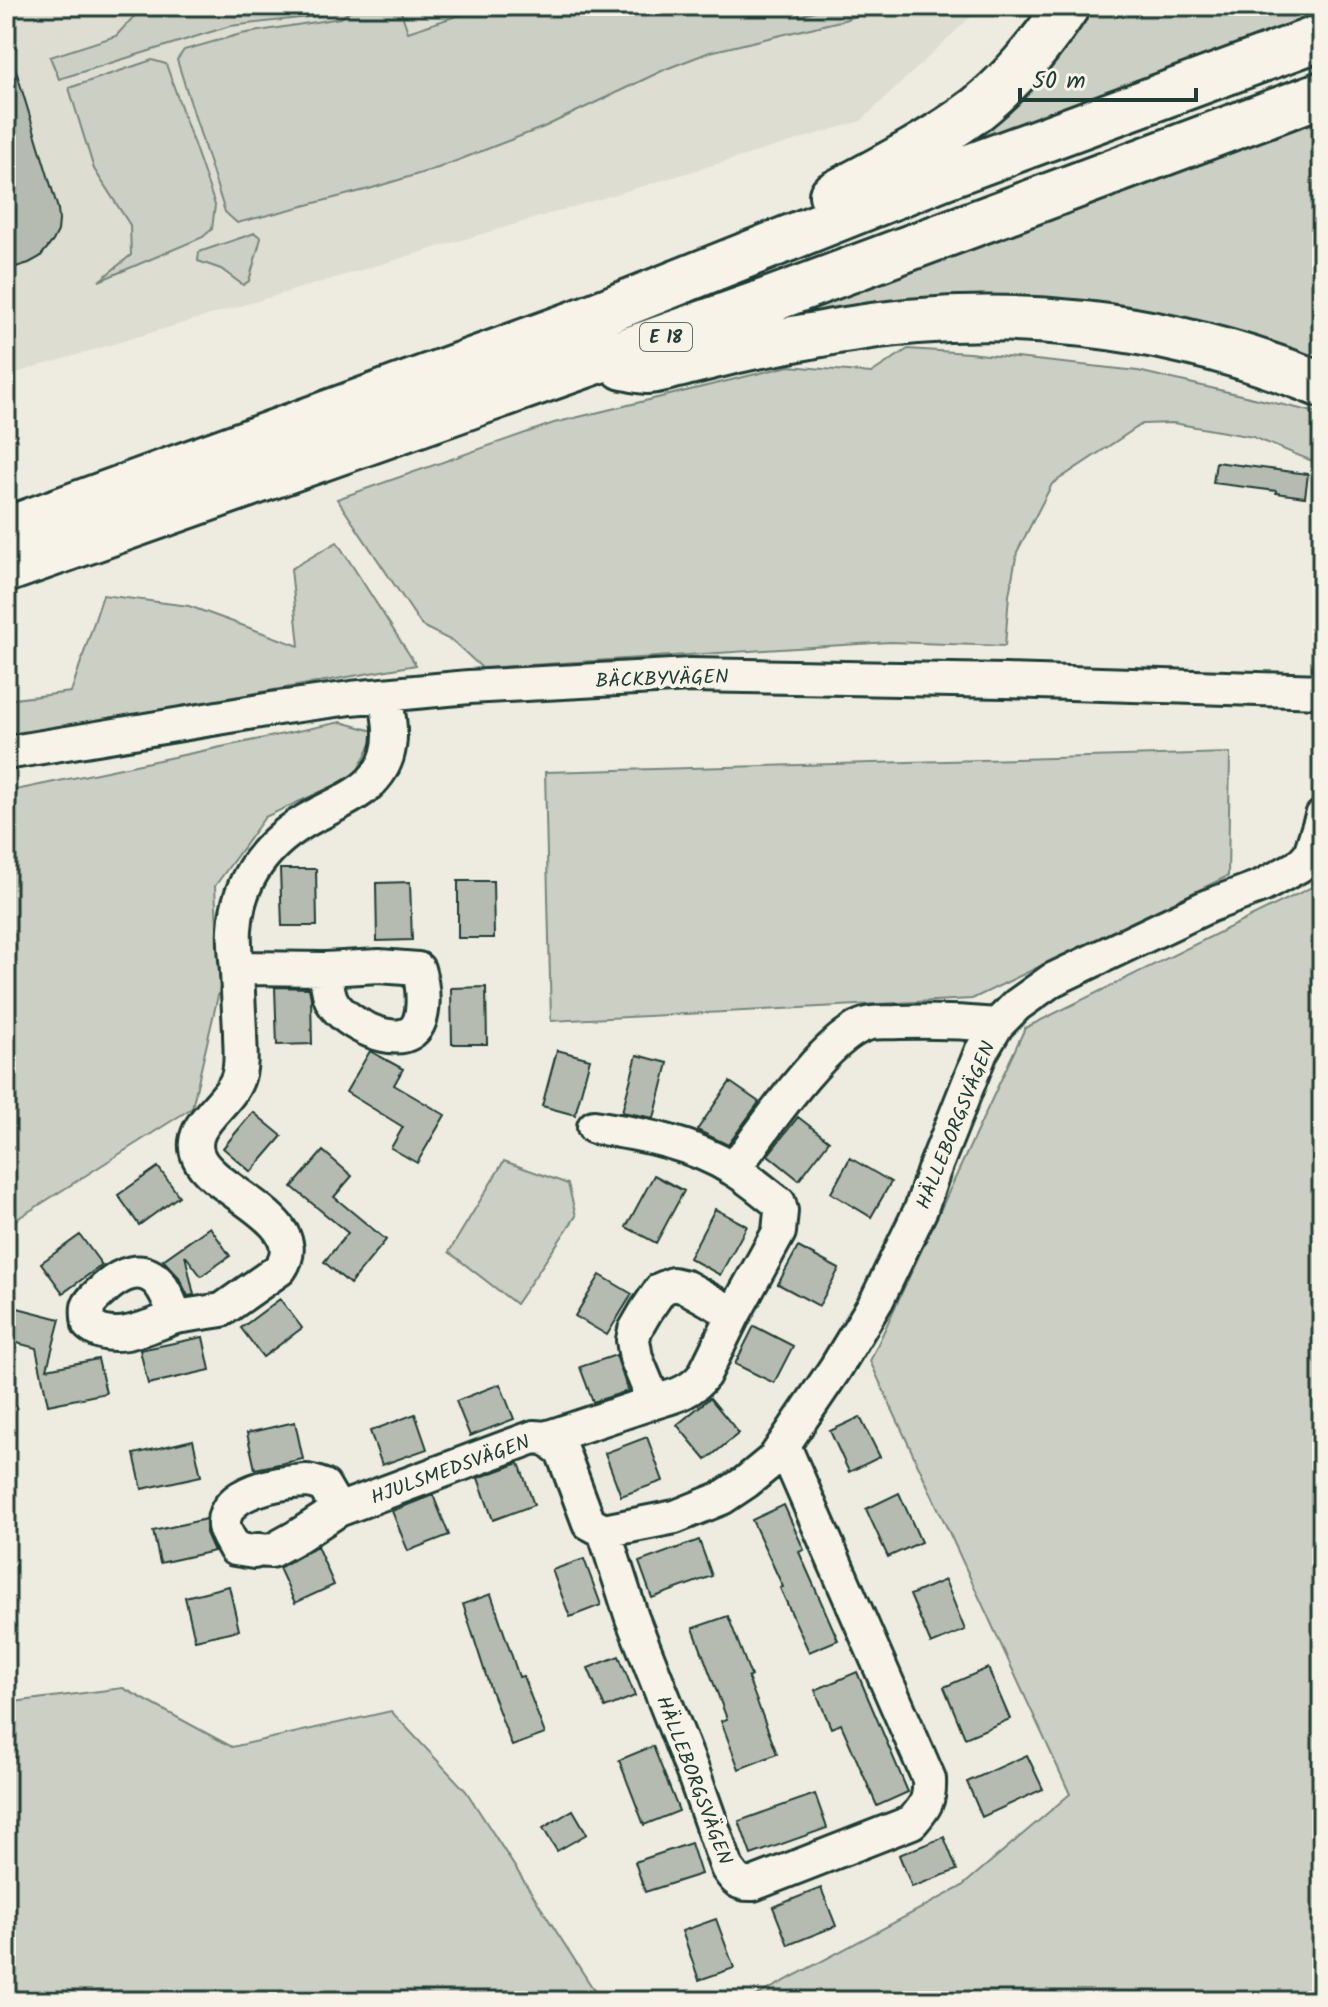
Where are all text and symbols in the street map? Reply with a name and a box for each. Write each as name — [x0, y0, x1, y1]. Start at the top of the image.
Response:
scale bar — [1020, 52, 1196, 102]
text: 50 m — [1032, 62, 1086, 101]
road number: E 18 — [640, 323, 692, 351]
street label: BÄCKBYVÄGEN — [595, 662, 729, 698]
street label: HÄLLEBORGSVÄGEN — [909, 1037, 1005, 1215]
street label: HJULSMEDSVÄGEN — [366, 1427, 535, 1515]
street label: HÄLLEBORGSVÄGEN — [646, 1691, 740, 1870]

